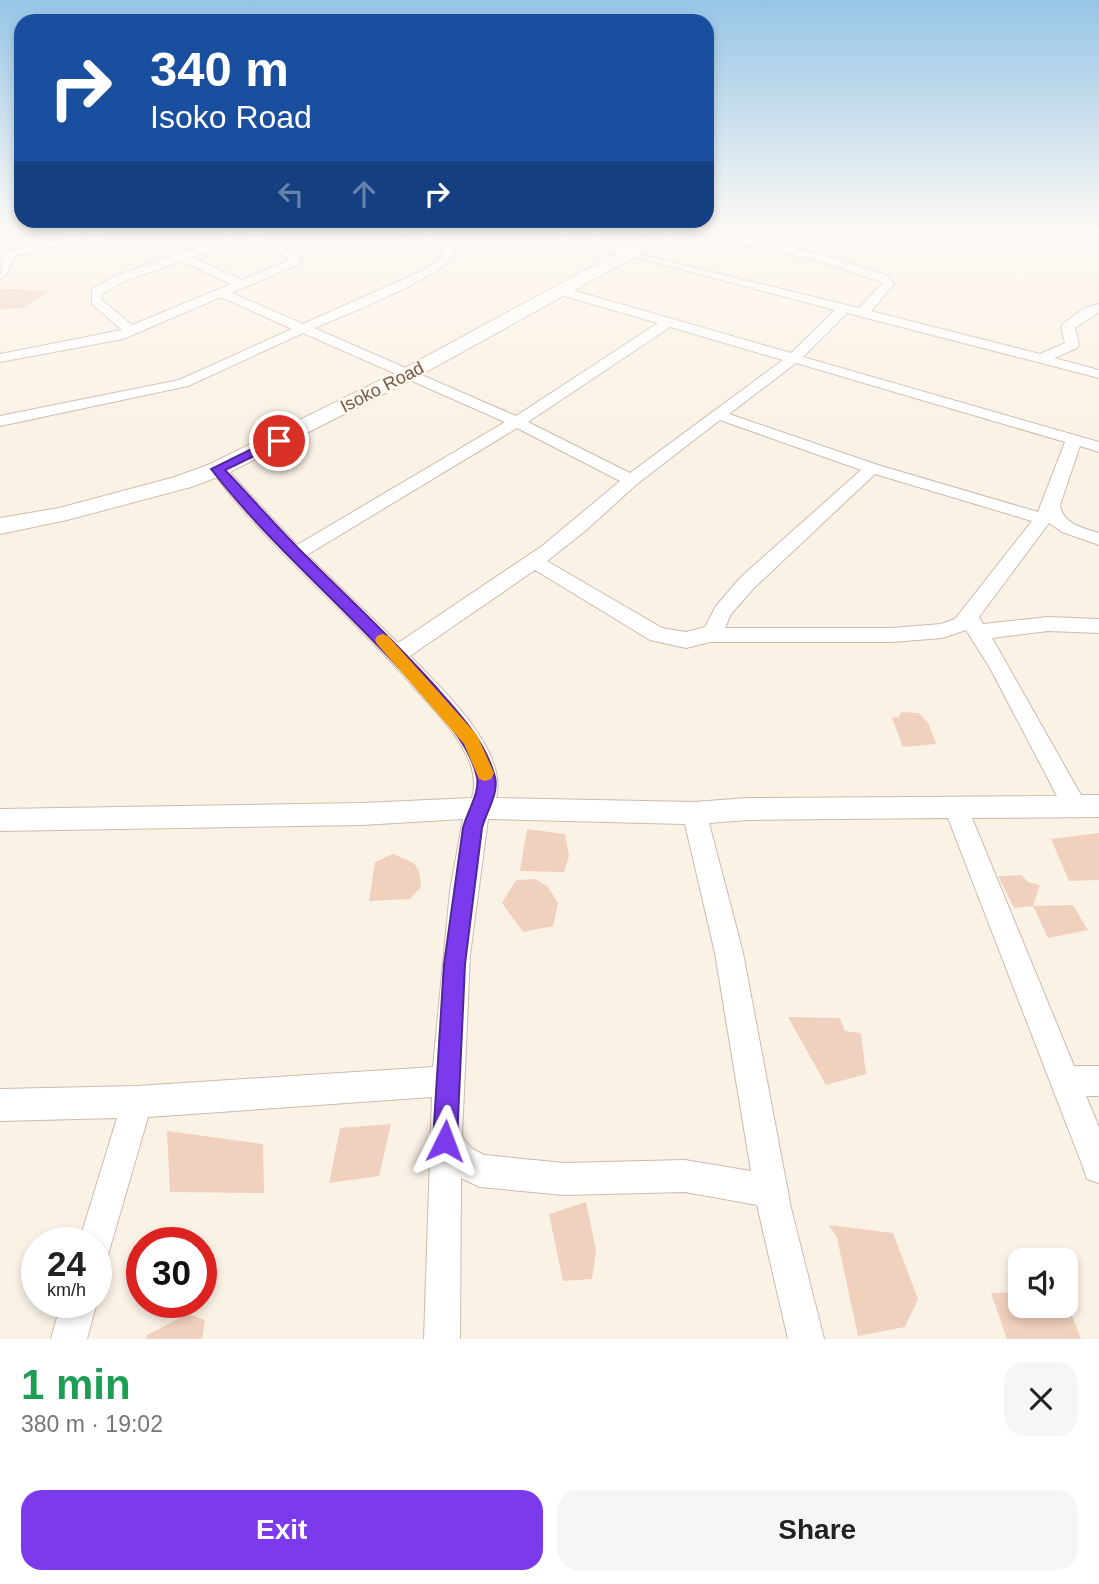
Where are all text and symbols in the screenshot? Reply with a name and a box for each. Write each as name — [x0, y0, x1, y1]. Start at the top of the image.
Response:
icon: right — [35, 42, 126, 133]
text: 340 m — [150, 42, 289, 96]
text: Isoko Road — [150, 99, 312, 135]
icon: left — [272, 175, 310, 213]
icon: ahead — [345, 175, 383, 213]
icon: right — [418, 175, 456, 213]
street label: Isoko Road — [337, 357, 427, 417]
pin — [249, 411, 309, 471]
icon: arrive — [260, 422, 298, 460]
position arrow — [408, 1104, 482, 1178]
speed limit sign: 30 — [126, 1227, 217, 1318]
text: 24 — [47, 1244, 86, 1283]
map controls — [1008, 1248, 1078, 1318]
button: sound — [1008, 1248, 1078, 1318]
text: km/h — [47, 1280, 86, 1300]
text: 1 min — [21, 1361, 131, 1408]
button: close — [1004, 1362, 1078, 1436]
text: 380 m · 19:02 — [21, 1411, 163, 1437]
button: Exit — [21, 1490, 543, 1570]
button: Share — [557, 1490, 1078, 1570]

